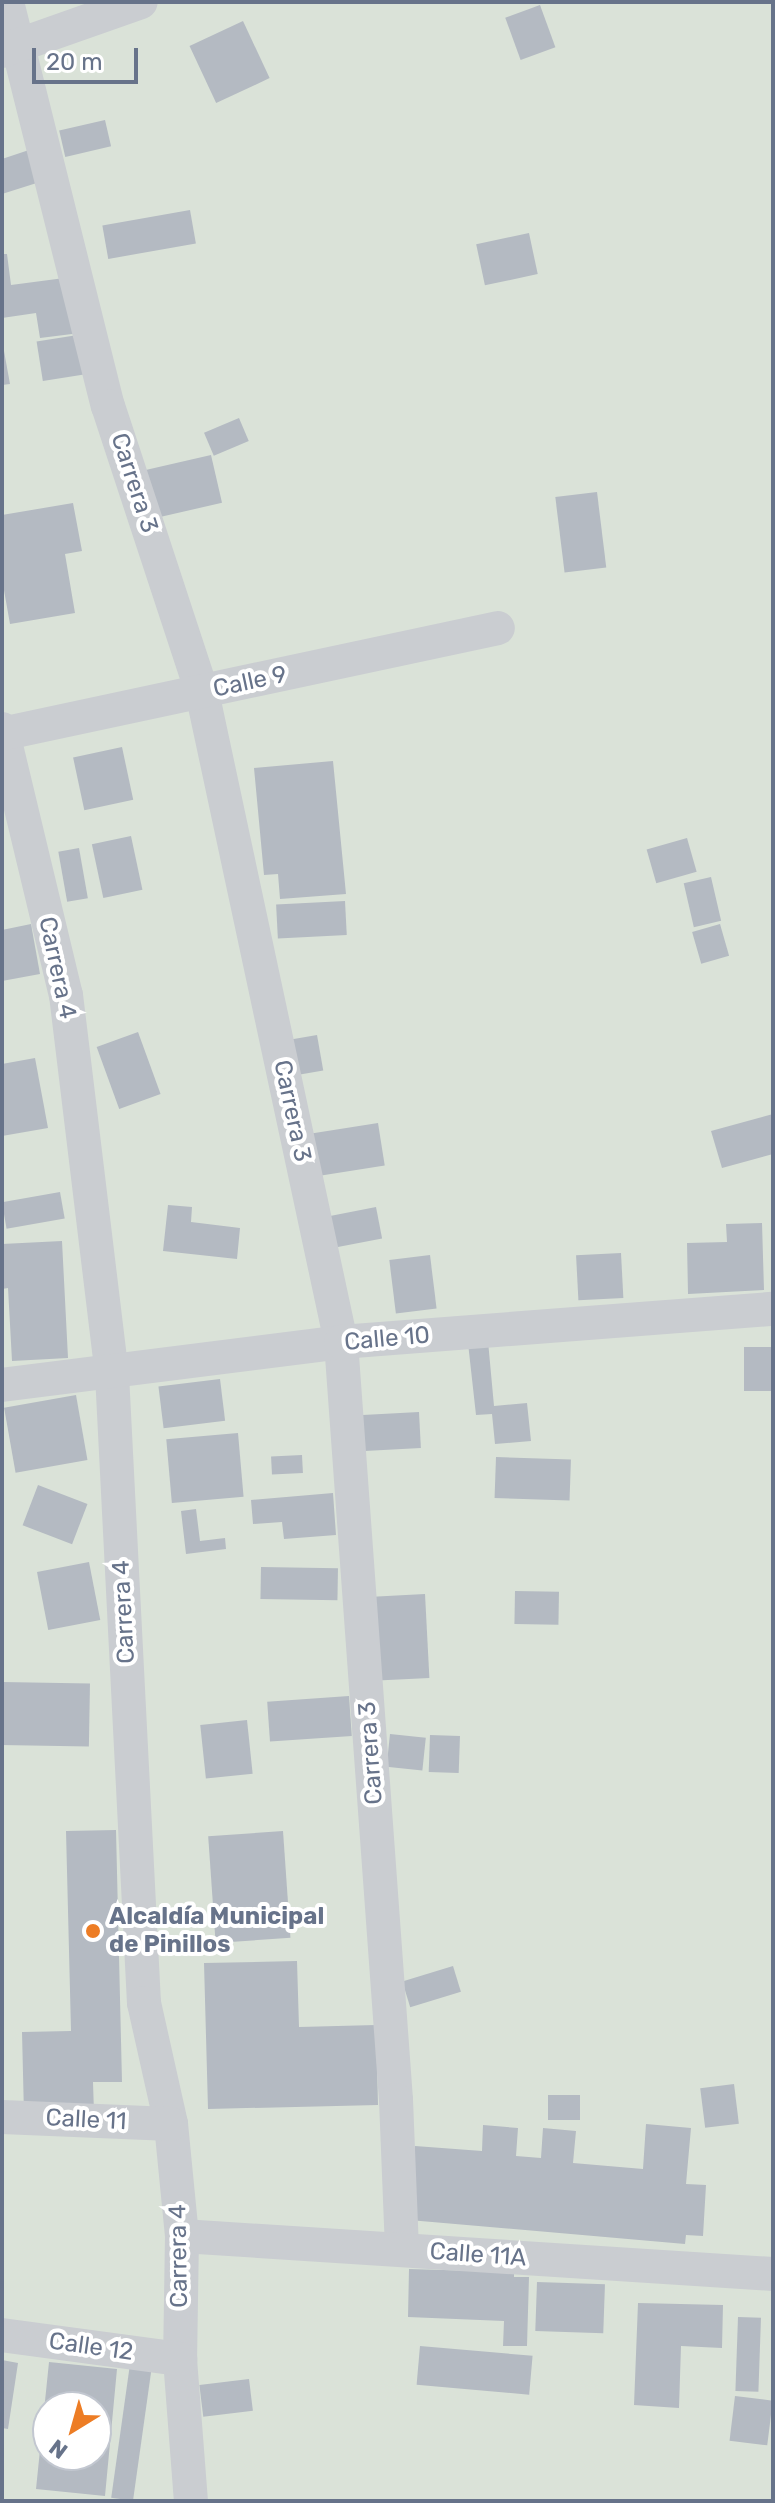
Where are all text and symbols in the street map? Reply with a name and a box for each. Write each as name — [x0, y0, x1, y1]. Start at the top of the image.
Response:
scale bar — [36, 32, 142, 82]
text: 20 m — [46, 48, 103, 76]
street label: Carrera 3 — [104, 429, 164, 537]
street label: Calle 9 — [211, 660, 289, 704]
street label: Carrera 4 — [32, 914, 82, 1022]
street label: Carrera 3 — [267, 1058, 317, 1164]
street label: Calle 10 — [343, 1321, 431, 1357]
street label: Carrera 4 — [107, 1560, 141, 1664]
street label: Carrera 3 — [353, 1701, 389, 1805]
place label: Alcaldía Municipal de Pinillos — [109, 1903, 324, 1959]
marker: Alcaldía Municipal de Pinillos — [84, 1922, 102, 1940]
street label: Calle 11 — [45, 2104, 127, 2136]
street label: Carrera 4 — [164, 2204, 194, 2308]
street label: Calle 11A — [429, 2237, 527, 2273]
street label: Calle 12 — [47, 2327, 135, 2367]
north arrow — [32, 2391, 112, 2471]
text: N — [44, 2433, 73, 2465]

